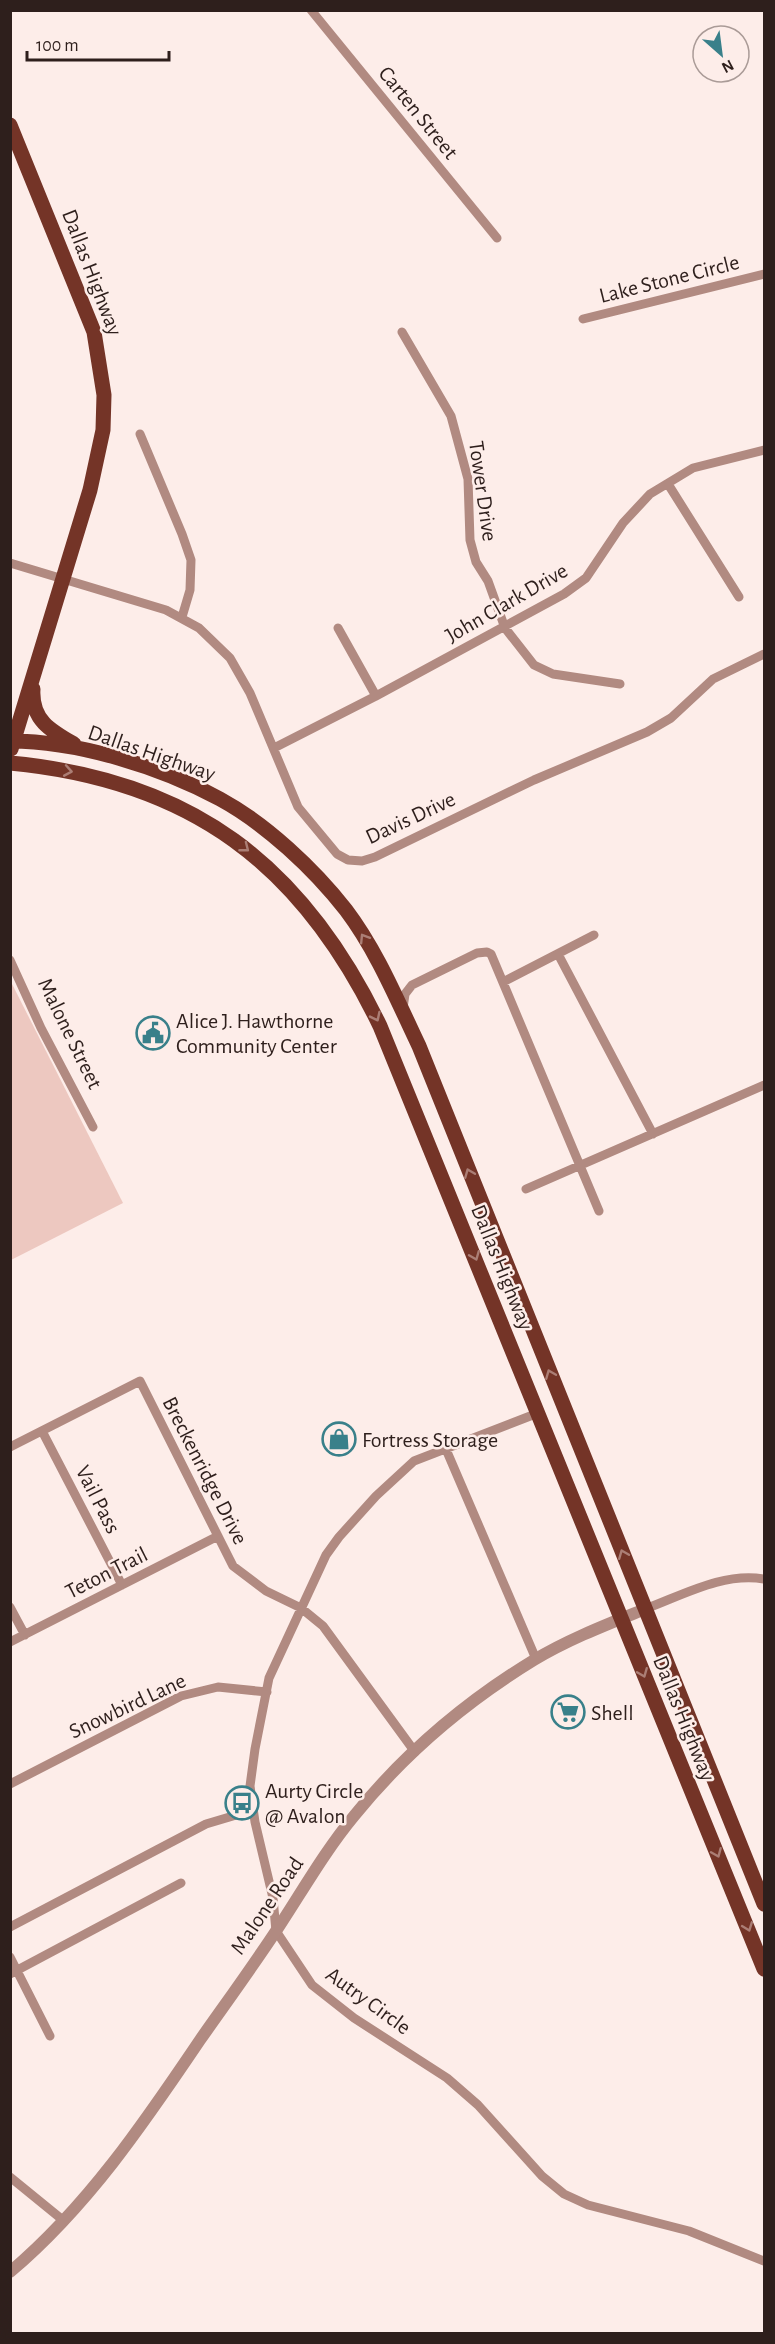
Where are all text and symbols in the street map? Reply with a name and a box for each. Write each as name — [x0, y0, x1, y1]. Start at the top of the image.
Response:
scale bar — [27, 24, 170, 62]
north arrow — [691, 24, 751, 84]
text: 100 m — [36, 37, 79, 55]
text: N — [719, 57, 736, 76]
street label: Carten Street — [374, 62, 462, 163]
street label: Dallas Highway — [58, 206, 126, 339]
street label: Lake Stone Circle — [597, 251, 742, 307]
street label: Tower Drive — [465, 440, 501, 543]
street label: John Clark Drive — [442, 559, 571, 647]
street label: Dallas Highway — [85, 721, 219, 785]
one-way arrow — [64, 765, 73, 777]
street label: Davis Drive — [362, 788, 459, 848]
one-way arrow — [239, 841, 250, 852]
one-way arrow — [359, 934, 371, 944]
street label: Malone Street — [34, 975, 106, 1092]
place label: Alice J. Hawthorne Community Center — [176, 1010, 337, 1057]
one-way arrow — [369, 1011, 381, 1022]
public building icon: Alice J. Hawthorne Community Center — [135, 1015, 171, 1051]
one-way arrow — [464, 1169, 476, 1180]
street label: Dallas Highway — [467, 1202, 537, 1334]
one-way arrow — [468, 1250, 480, 1261]
one-way arrow — [545, 1369, 557, 1380]
street label: Breckenridge Drive — [158, 1393, 252, 1548]
shop icon: Fortress Storage — [321, 1421, 357, 1457]
place label: Fortress Storage — [362, 1429, 498, 1451]
street label: Vail Pass — [72, 1462, 125, 1537]
street label: Teton Trail — [62, 1543, 151, 1603]
one-way arrow — [618, 1550, 630, 1561]
street label: Dallas Highway — [649, 1653, 719, 1785]
one-way arrow — [636, 1667, 648, 1678]
street label: Snowbird Lane — [66, 1669, 189, 1743]
supermarket icon: Shell — [550, 1694, 586, 1730]
place label: Shell — [591, 1702, 634, 1724]
place label: Aurty Circle @ Avalon — [265, 1780, 363, 1827]
bus stop icon: Aurty Circle @ Avalon — [224, 1785, 260, 1821]
one-way arrow — [710, 1847, 722, 1858]
street label: Malone Road — [226, 1853, 307, 1958]
one-way arrow — [741, 1920, 753, 1931]
street label: Autry Circle — [322, 1963, 415, 2039]

